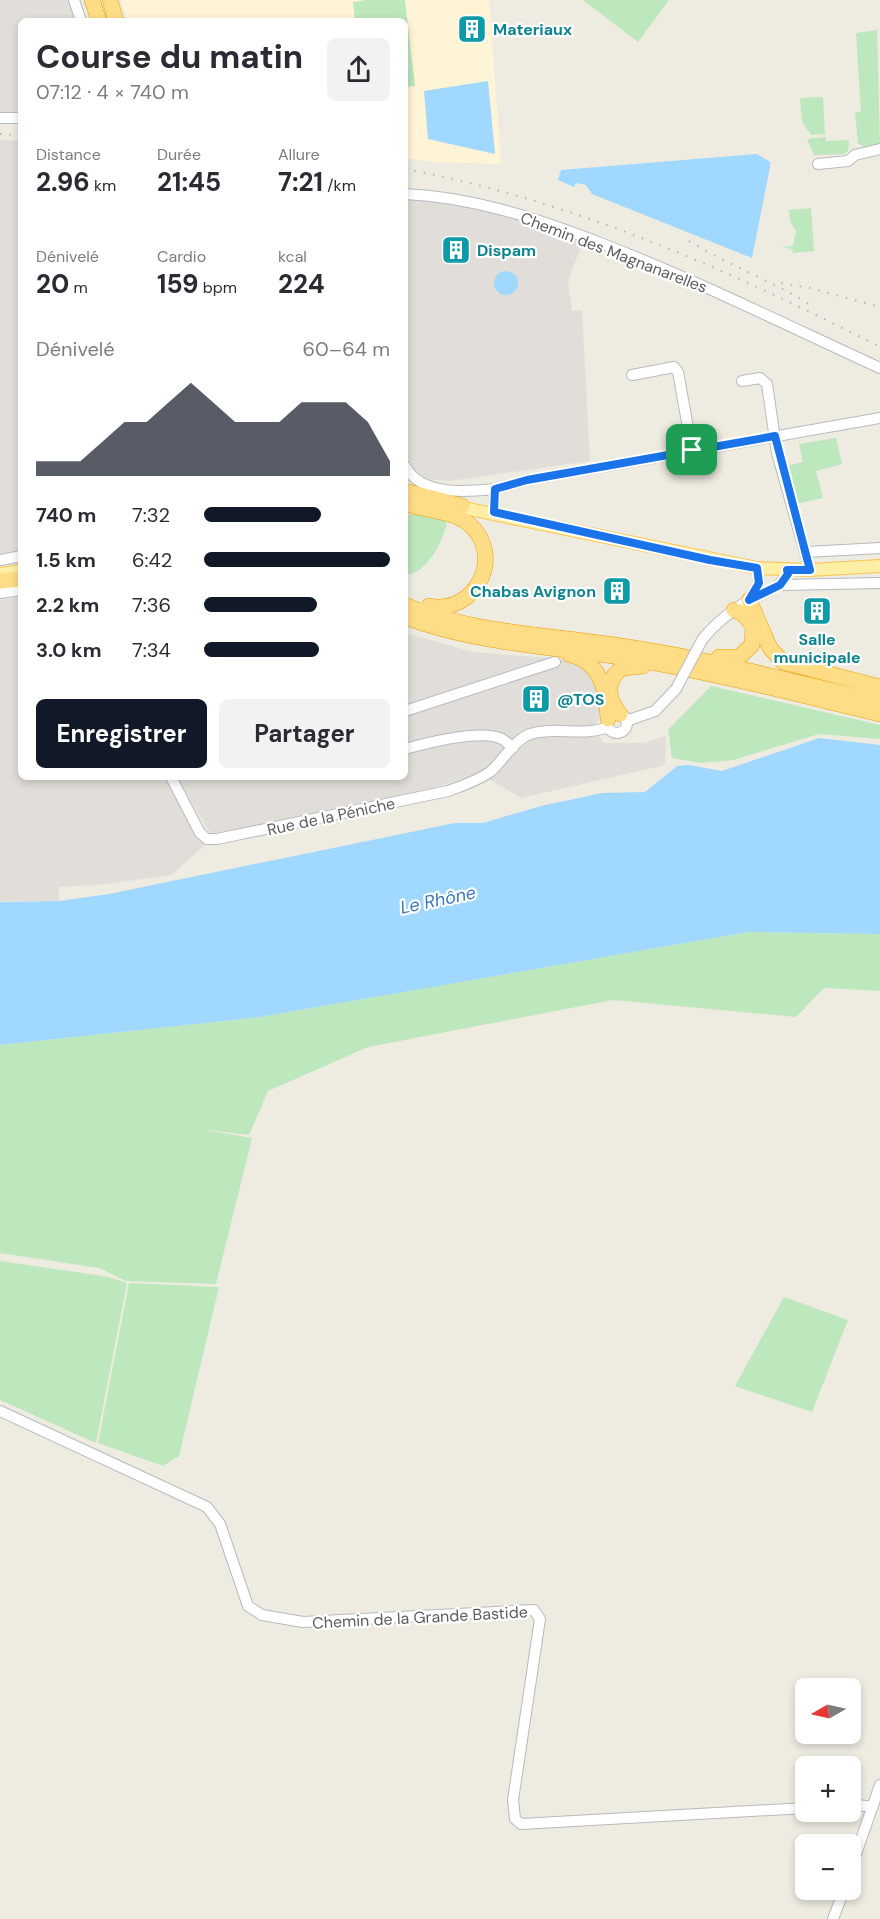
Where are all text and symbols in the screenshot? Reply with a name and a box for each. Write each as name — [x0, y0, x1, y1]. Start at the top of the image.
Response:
building icon: Materiaux — [456, 13, 488, 45]
place label: Materiaux — [493, 19, 572, 40]
text: Course du matin — [36, 35, 303, 78]
button: share — [327, 38, 390, 101]
text: 07:12 · 4 × 740 m — [36, 79, 189, 105]
text: Distance — [36, 144, 101, 165]
text: Durée — [157, 144, 201, 165]
text: Allure — [278, 144, 320, 165]
text: 2.96 — [36, 165, 90, 199]
text: 21:45 — [157, 165, 221, 199]
text: 7:21 — [278, 165, 323, 199]
text: km — [90, 175, 116, 196]
text: /km — [323, 175, 356, 196]
street label: Chemin des Magnanarelles — [517, 207, 710, 298]
building icon: Dispam — [440, 234, 472, 266]
place label: Dispam — [477, 240, 536, 261]
text: Dénivelé — [36, 246, 99, 267]
text: Cardio — [157, 246, 206, 267]
text: kcal — [278, 246, 307, 267]
text: 20 — [36, 267, 69, 301]
text: 159 — [157, 267, 199, 301]
text: 224 — [278, 267, 325, 301]
text: m — [69, 277, 88, 298]
text: bpm — [199, 277, 237, 298]
text: Dénivelé — [36, 336, 115, 362]
text: 60–64 m — [303, 336, 390, 362]
pin — [666, 424, 717, 475]
icon: arrive — [675, 433, 708, 466]
text: 740 m — [36, 502, 96, 528]
text: 7:32 — [132, 502, 170, 528]
text: 1.5 km — [36, 547, 96, 573]
text: 6:42 — [132, 547, 172, 573]
building icon: Chabas Avignon — [601, 575, 633, 607]
place label: Chabas Avignon — [470, 581, 596, 602]
text: 2.2 km — [36, 592, 99, 618]
text: 7:36 — [132, 592, 171, 618]
building icon: Salle municipale — [801, 595, 833, 627]
place label: Salle municipale — [773, 629, 861, 668]
text: 3.0 km — [36, 637, 101, 663]
text: 7:34 — [132, 637, 171, 663]
building icon: @TOS — [520, 683, 552, 715]
place label: @TOS — [557, 689, 604, 710]
button: Enregistrer — [36, 699, 207, 768]
button: Partager — [219, 699, 390, 768]
street label: Rue de la Péniche — [265, 793, 397, 840]
water label: Le Rhône — [398, 880, 478, 920]
street label: Chemin de la Grande Bastide — [312, 1601, 528, 1634]
north arrow — [795, 1678, 861, 1744]
map controls — [795, 1678, 861, 1900]
button: + — [795, 1756, 861, 1822]
button: − — [795, 1834, 861, 1900]

